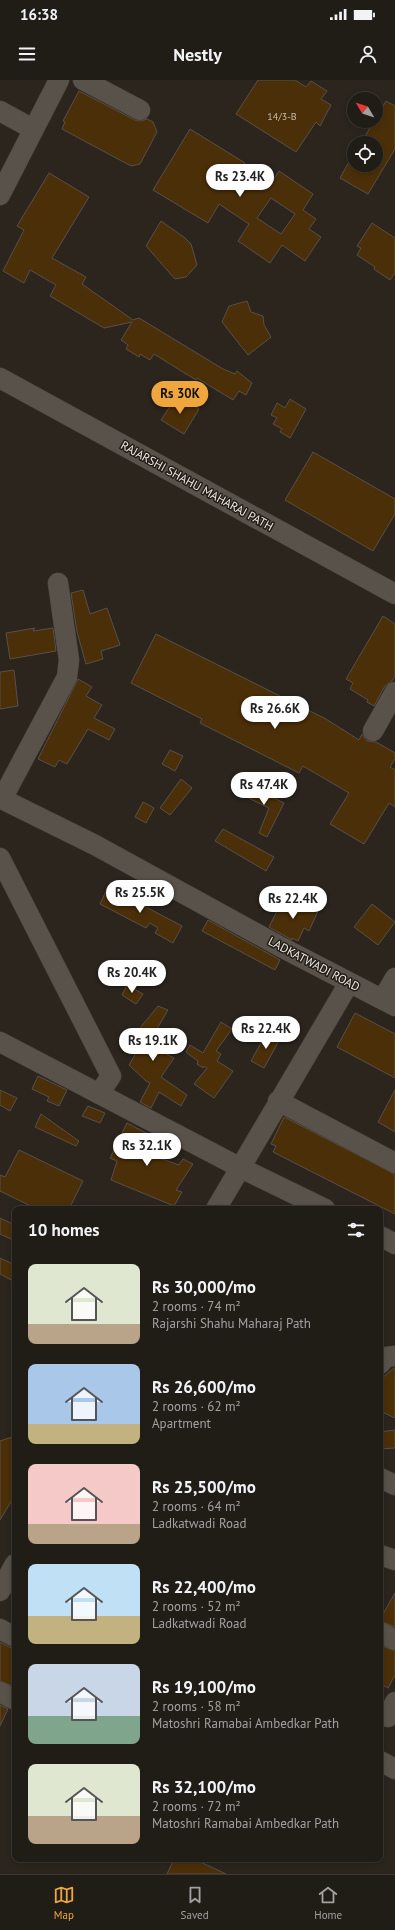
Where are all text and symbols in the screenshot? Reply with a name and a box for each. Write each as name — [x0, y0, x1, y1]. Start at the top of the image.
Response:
text: 16:38 — [20, 5, 58, 24]
icon: menu — [16, 43, 38, 65]
text: Nestly — [173, 43, 222, 66]
icon: person — [357, 43, 379, 65]
north arrow — [347, 92, 383, 128]
map controls — [347, 92, 383, 172]
house number: 14/3-B — [267, 110, 297, 123]
button: locate — [347, 136, 383, 172]
pin: Rs 23.4K — [199, 164, 281, 198]
text: Rs 23.4K — [215, 168, 265, 185]
pin: Rs 30K — [147, 381, 213, 415]
text: Rs 30K — [160, 385, 200, 402]
street label: RAJARSHI SHAHU MAHARAJ PATH — [118, 437, 276, 534]
pin: Rs 26.6K — [234, 696, 316, 730]
text: Rs 26.6K — [250, 700, 300, 717]
pin: Rs 47.4K — [223, 772, 305, 806]
text: Rs 47.4K — [240, 776, 288, 793]
pin: Rs 25.5K — [99, 880, 181, 914]
text: Rs 25.5K — [115, 884, 165, 901]
pin: Rs 22.4K — [252, 886, 334, 920]
text: Rs 22.4K — [268, 890, 318, 907]
street label: LADKATWADI ROAD — [266, 933, 363, 994]
pin: Rs 20.4K — [91, 960, 173, 994]
text: Rs 20.4K — [107, 964, 157, 981]
pin: Rs 22.4K — [225, 1016, 307, 1050]
text: Rs 22.4K — [241, 1020, 291, 1037]
pin: Rs 19.1K — [112, 1028, 194, 1062]
text: Rs 19.1K — [128, 1032, 178, 1049]
pin: Rs 32.1K — [106, 1133, 188, 1167]
text: Rs 32.1K — [122, 1137, 172, 1154]
text: 10 homes — [28, 1219, 99, 1241]
icon: filters — [345, 1219, 367, 1241]
text: Rs 30,000/mo — [152, 1276, 256, 1298]
icon: home — [60, 1280, 108, 1328]
text: 2 rooms · 74 m² — [152, 1298, 241, 1315]
text: Rajarshi Shahu Maharaj Path — [152, 1315, 311, 1332]
text: Rs 26,600/mo — [152, 1376, 256, 1398]
icon: home — [60, 1380, 108, 1428]
text: 2 rooms · 62 m² — [152, 1398, 241, 1415]
text: Apartment — [152, 1415, 211, 1432]
text: Rs 25,500/mo — [152, 1476, 256, 1498]
icon: home — [60, 1480, 108, 1528]
text: 2 rooms · 64 m² — [152, 1498, 241, 1515]
text: Ladkatwadi Road — [152, 1515, 246, 1532]
text: Rs 22,400/mo — [152, 1576, 256, 1598]
icon: home — [60, 1580, 108, 1628]
text: 2 rooms · 52 m² — [152, 1598, 241, 1615]
text: Ladkatwadi Road — [152, 1615, 246, 1632]
text: Rs 19,100/mo — [152, 1676, 256, 1698]
icon: home — [60, 1680, 108, 1728]
text: 2 rooms · 58 m² — [152, 1698, 241, 1715]
text: Matoshri Ramabai Ambedkar Path — [152, 1715, 339, 1732]
text: Rs 32,100/mo — [152, 1776, 256, 1798]
icon: home — [60, 1780, 108, 1828]
text: 2 rooms · 72 m² — [152, 1798, 241, 1815]
text: Matoshri Ramabai Ambedkar Path — [152, 1815, 339, 1832]
tab: Map — [53, 1884, 75, 1922]
tab: Saved — [181, 1884, 209, 1922]
tab: Home — [314, 1884, 342, 1922]

